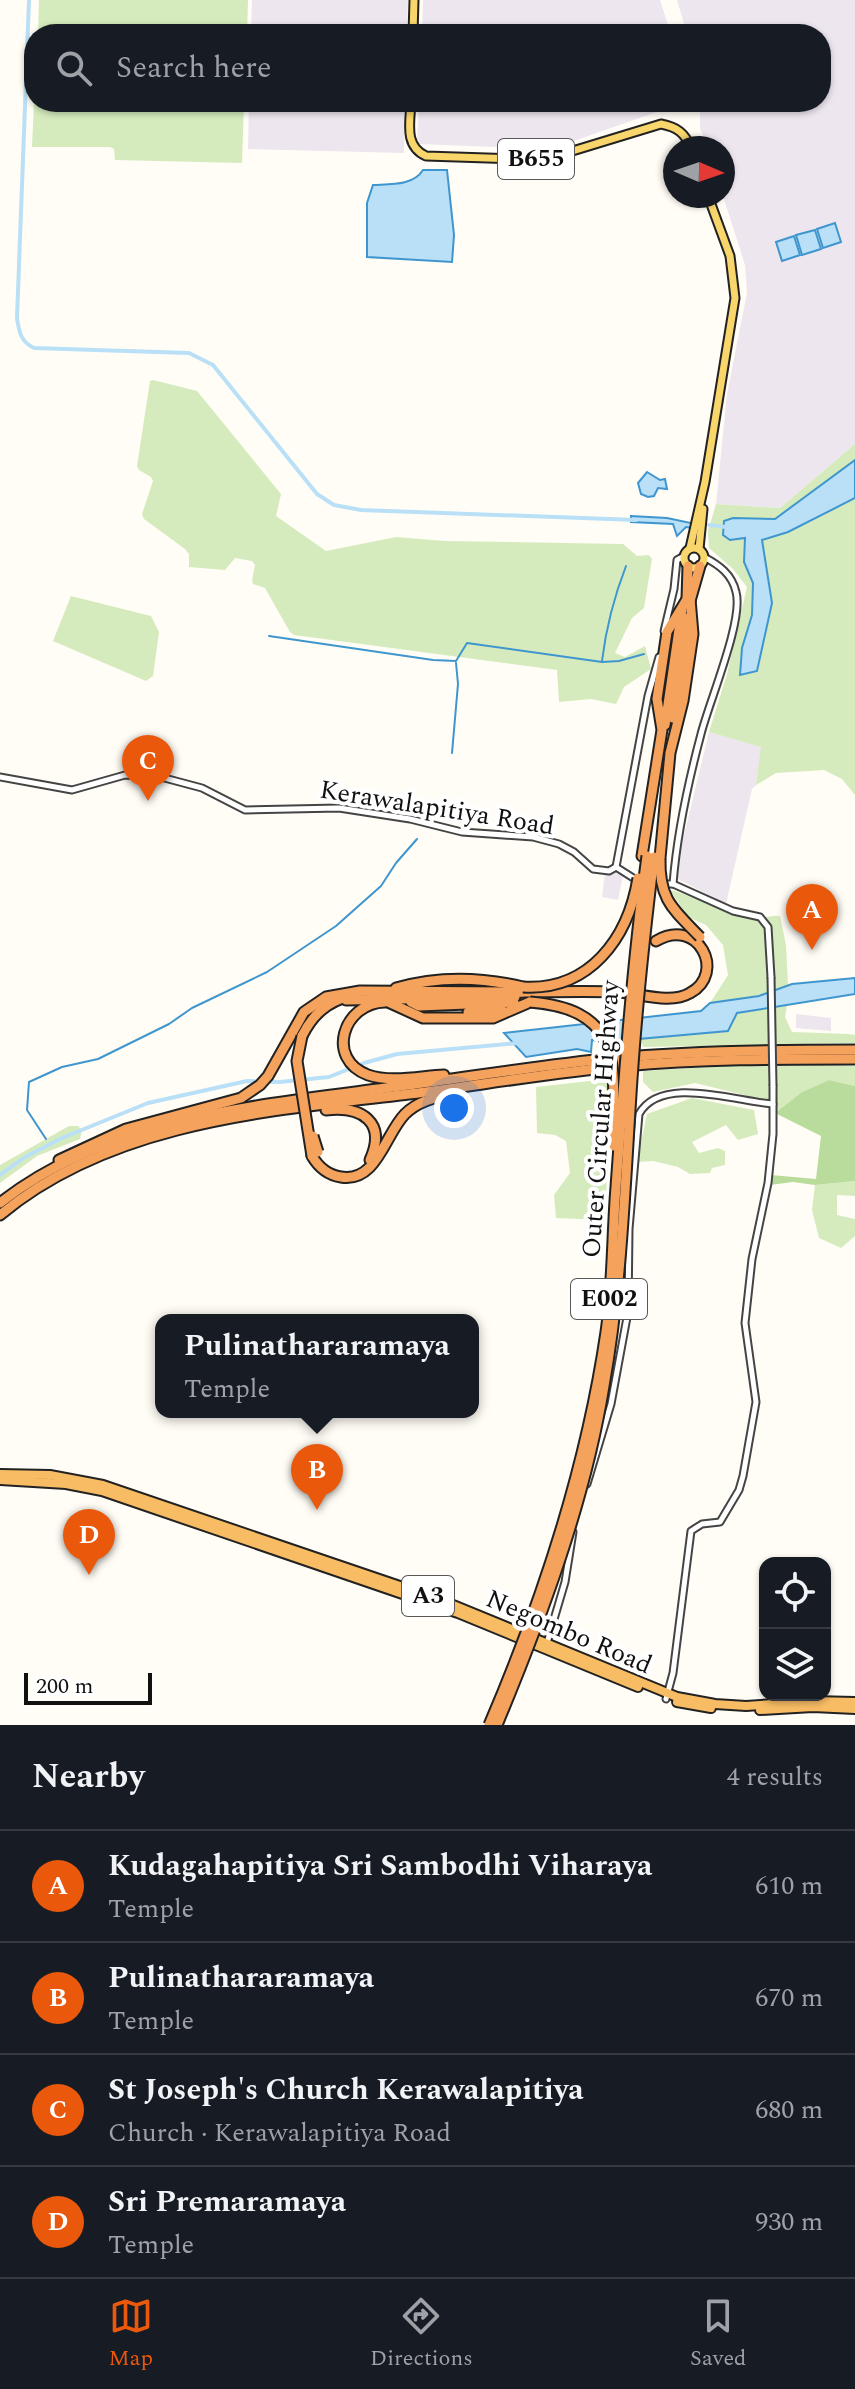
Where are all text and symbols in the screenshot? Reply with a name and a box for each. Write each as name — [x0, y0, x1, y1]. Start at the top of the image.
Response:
search box — [24, 24, 831, 112]
text: Search here — [116, 45, 272, 91]
icon: search — [52, 46, 96, 90]
north arrow — [663, 136, 735, 208]
road number: B655 — [498, 139, 574, 179]
pin: C — [122, 735, 174, 801]
street label: Kerawalapitiya Road — [317, 770, 557, 846]
pin: A — [786, 884, 838, 950]
street label: Outer Circular Highway — [571, 977, 631, 1259]
your location — [434, 1088, 474, 1128]
road number: E002 — [571, 1279, 647, 1319]
popup — [155, 1314, 479, 1418]
text: Pulinathararamaya — [184, 1323, 450, 1369]
text: Temple — [184, 1369, 270, 1409]
pin: B — [291, 1444, 343, 1510]
pin: D — [63, 1509, 115, 1575]
map controls — [759, 1557, 831, 1701]
button: locate — [759, 1557, 831, 1629]
road number: A3 — [402, 1576, 454, 1616]
street label: Negombo Road — [480, 1579, 658, 1685]
button: layers — [759, 1629, 831, 1701]
scale bar — [24, 1669, 152, 1705]
text: 200 m — [36, 1670, 93, 1703]
text: Nearby — [32, 1751, 145, 1803]
text: 4 results — [727, 1757, 823, 1797]
text: Kudagahapitiya Sri Sambodhi Viharaya — [108, 1843, 652, 1889]
text: A — [48, 1866, 68, 1906]
text: 610 m — [755, 1866, 823, 1906]
text: Temple — [108, 1889, 194, 1929]
text: Pulinathararamaya — [108, 1955, 374, 2001]
text: B — [49, 1978, 67, 2018]
text: 670 m — [755, 1978, 823, 2018]
text: Temple — [108, 2001, 194, 2041]
text: St Joseph's Church Kerawalapitiya — [108, 2067, 584, 2113]
text: C — [49, 2090, 67, 2130]
text: 680 m — [755, 2090, 823, 2130]
text: Church · Kerawalapitiya Road — [108, 2113, 451, 2153]
text: Sri Premaramaya — [108, 2179, 346, 2225]
text: D — [48, 2202, 68, 2242]
text: 930 m — [755, 2202, 823, 2242]
text: Temple — [108, 2225, 194, 2265]
tab: Map — [109, 2294, 153, 2375]
tab: Directions — [370, 2294, 473, 2375]
tab: Saved — [690, 2294, 746, 2375]

